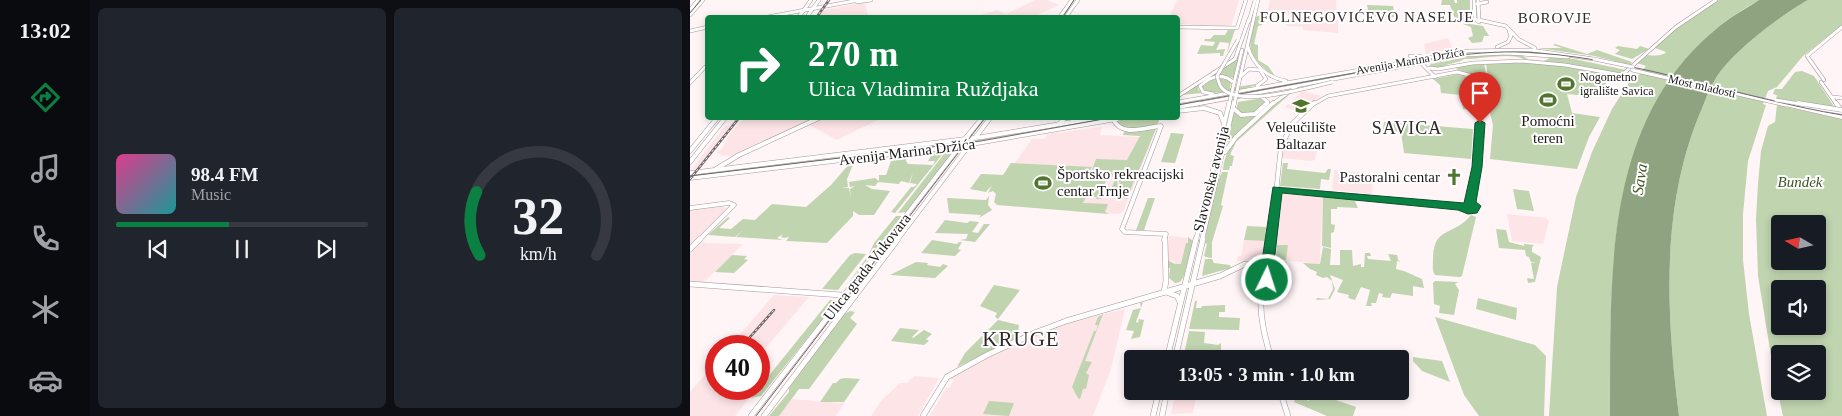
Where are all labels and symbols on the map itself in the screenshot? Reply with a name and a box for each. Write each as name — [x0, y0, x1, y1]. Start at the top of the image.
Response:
district label: FOLNEGOVIĆEVO NASELJE — [1260, 9, 1474, 25]
district label: BOROVJE — [1518, 10, 1592, 26]
street label: Avenija Marina Držića — [1355, 44, 1466, 77]
place label: Nogometno igralište Savica — [1580, 70, 1654, 98]
street label: Most mladosti — [1667, 71, 1738, 101]
pin — [1459, 72, 1501, 123]
sports icon: Nogometno igralište Savica — [1556, 74, 1576, 94]
sports icon: Pomoćni teren — [1538, 90, 1558, 110]
school or university icon: Veleučilište Baltazar — [1291, 96, 1311, 116]
place label: Pomoćni teren — [1521, 113, 1575, 146]
district label: SAVICA — [1372, 118, 1442, 138]
place label: Veleučilište Baltazar — [1266, 119, 1336, 152]
street label: Slavonska avenija — [1190, 124, 1232, 234]
street label: Avenija Marina Držića — [838, 136, 976, 168]
water label: Sava — [1629, 162, 1650, 196]
place label: Športsko rekreacijski centar Trnje — [1057, 166, 1184, 199]
church icon: Pastoralni centar — [1444, 167, 1464, 187]
place label: Pastoralni centar — [1340, 169, 1440, 185]
sports icon: Športsko rekreacijski centar Trnje — [1033, 173, 1053, 193]
park label: Bundek — [1778, 174, 1823, 190]
street label: Ulica grada Vukovara — [820, 210, 914, 324]
north arrow — [1771, 215, 1826, 270]
position arrow — [1240, 253, 1292, 305]
district label: KRUGE — [982, 327, 1060, 351]
speed limit sign: 40 — [705, 335, 770, 400]

